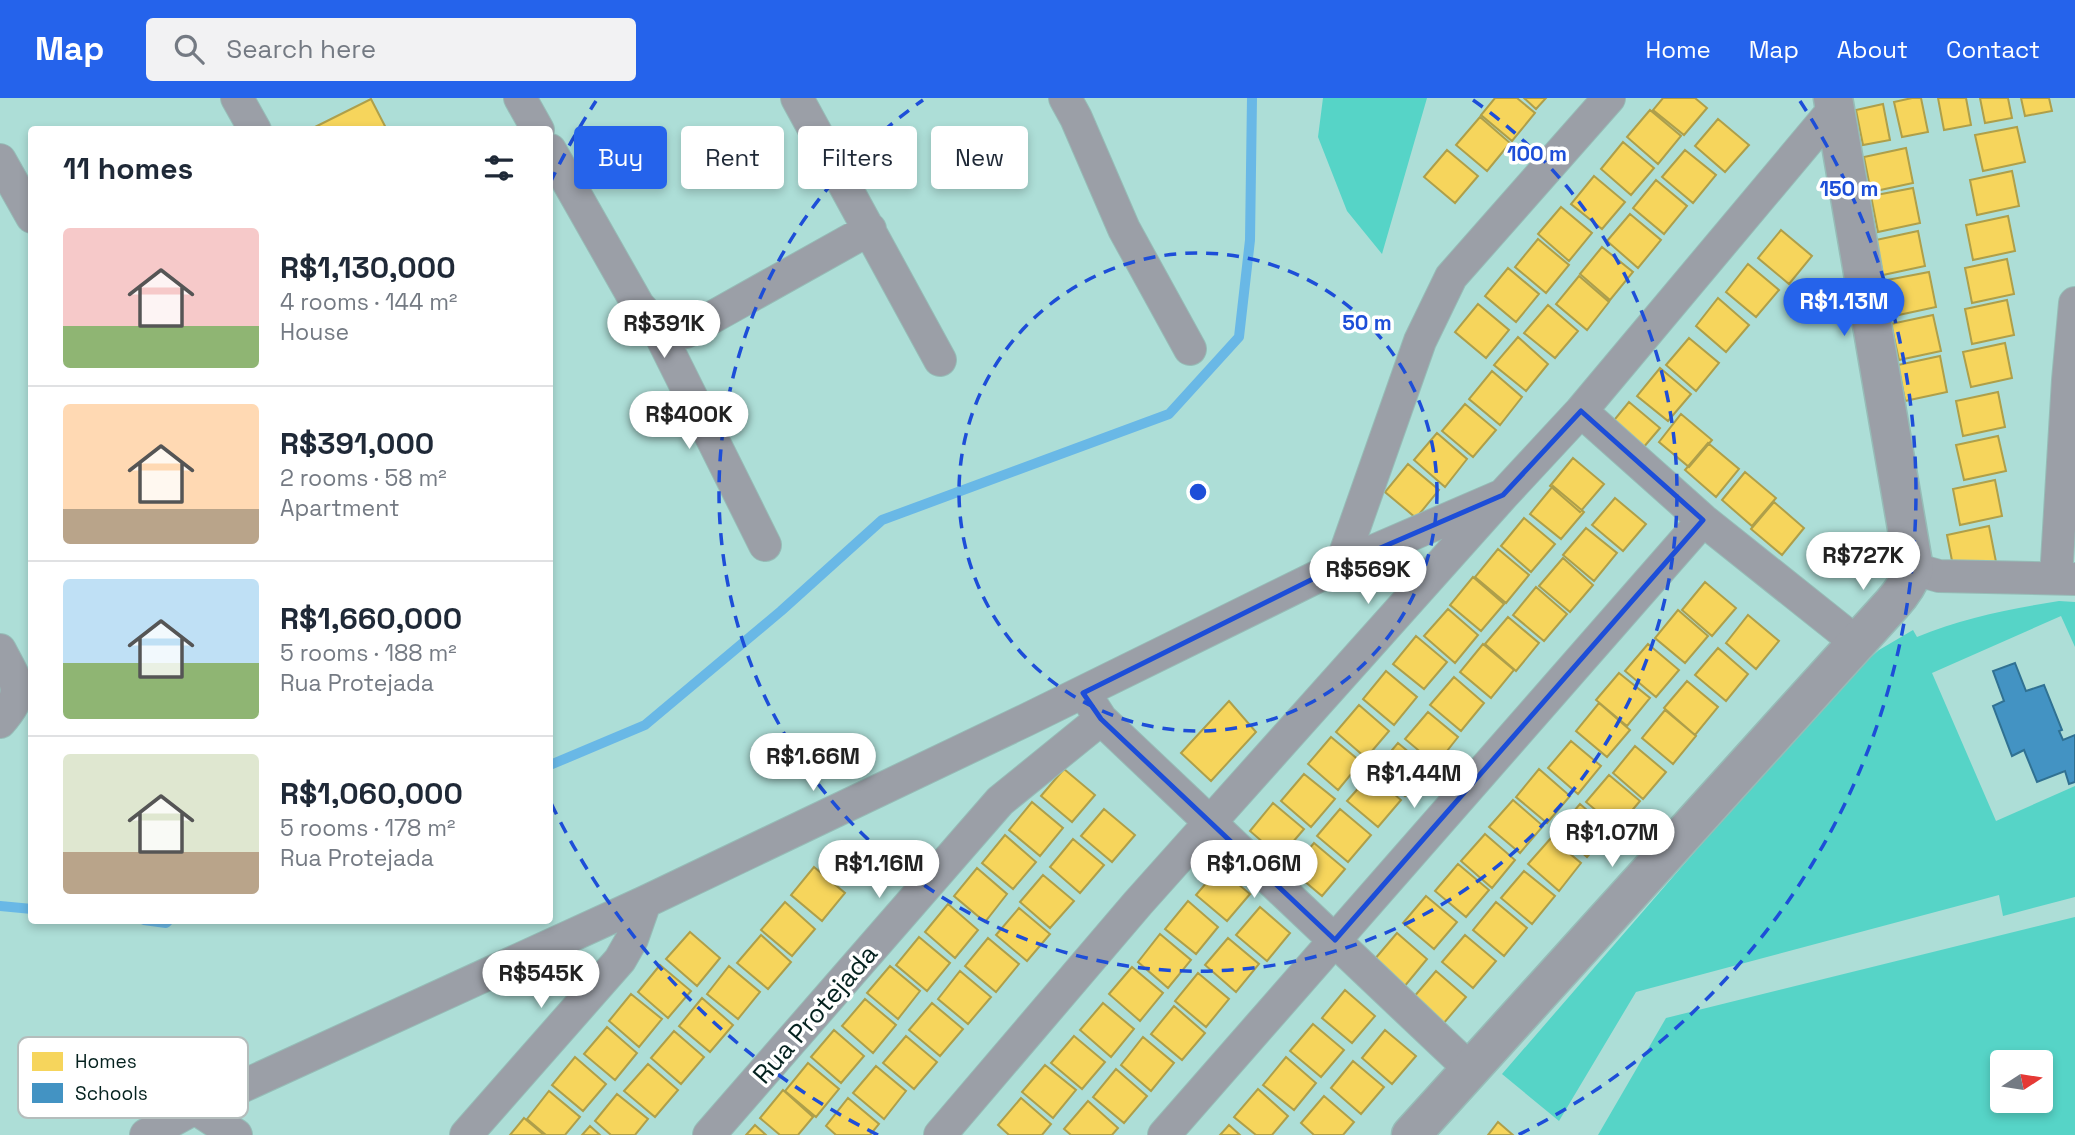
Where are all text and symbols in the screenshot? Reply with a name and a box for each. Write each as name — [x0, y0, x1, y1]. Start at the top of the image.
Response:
search box — [146, 18, 636, 81]
text: Map — [35, 28, 104, 70]
icon: search — [170, 30, 208, 68]
text: Search here — [226, 32, 376, 66]
text: Home — [1645, 34, 1711, 65]
text: Map — [1749, 34, 1799, 65]
text: About — [1837, 34, 1908, 65]
text: Contact — [1946, 34, 2040, 65]
chip: Buy — [574, 126, 667, 189]
chip: Rent — [681, 126, 784, 189]
chip: Filters — [798, 126, 917, 189]
chip: New — [931, 126, 1028, 189]
text: 100 m — [1507, 140, 1567, 167]
text: 11 homes — [63, 149, 193, 188]
icon: filters — [480, 149, 518, 187]
text: 150 m — [1820, 175, 1878, 202]
text: R$1,130,000 — [280, 248, 456, 287]
icon: home — [119, 256, 203, 340]
pin: R$1.13M — [1779, 278, 1909, 338]
text: R$1.13M — [1799, 286, 1889, 316]
text: 4 rooms · 144 m² — [280, 287, 457, 317]
pin: R$391K — [607, 300, 721, 360]
text: R$391K — [623, 308, 705, 338]
text: 50 m — [1342, 309, 1392, 336]
text: House — [280, 317, 349, 347]
pin: R$400K — [632, 392, 746, 451]
text: R$400K — [645, 399, 733, 429]
text: R$391,000 — [280, 424, 434, 463]
icon: home — [119, 432, 203, 516]
text: 2 rooms · 58 m² — [280, 463, 447, 493]
centre of rings — [1186, 480, 1210, 504]
text: Apartment — [280, 493, 400, 523]
pin: R$727K — [1806, 532, 1920, 592]
text: R$727K — [1822, 540, 1904, 570]
pin: R$569K — [1311, 546, 1425, 606]
text: R$569K — [1325, 554, 1411, 584]
text: R$1,660,000 — [280, 599, 462, 638]
icon: home — [119, 607, 203, 691]
text: 5 rooms · 188 m² — [280, 638, 457, 668]
text: Rua Protejada — [280, 668, 434, 698]
pin: R$1.66M — [748, 734, 878, 793]
text: R$1.66M — [766, 741, 860, 771]
pin: R$1.44M — [1349, 750, 1479, 810]
text: R$1.44M — [1366, 758, 1462, 788]
text: R$1,060,000 — [280, 774, 463, 813]
icon: home — [119, 782, 203, 866]
pin: R$1.07M — [1547, 810, 1677, 869]
text: 5 rooms · 178 m² — [280, 813, 455, 843]
text: R$1.07M — [1566, 817, 1658, 847]
pin: R$1.16M — [814, 840, 944, 900]
pin: R$1.06M — [1189, 840, 1319, 900]
text: Rua Protejada — [280, 843, 434, 873]
text: R$1.16M — [834, 848, 924, 878]
text: R$1.06M — [1207, 848, 1301, 878]
street label: Rua Protejada — [745, 937, 885, 1091]
pin: R$545K — [484, 950, 598, 1010]
text: R$545K — [498, 958, 584, 988]
legend — [18, 1037, 248, 1118]
text: Homes — [75, 1049, 137, 1074]
north arrow — [1990, 1050, 2053, 1113]
map controls — [1990, 1050, 2053, 1113]
text: Schools — [75, 1081, 148, 1106]

